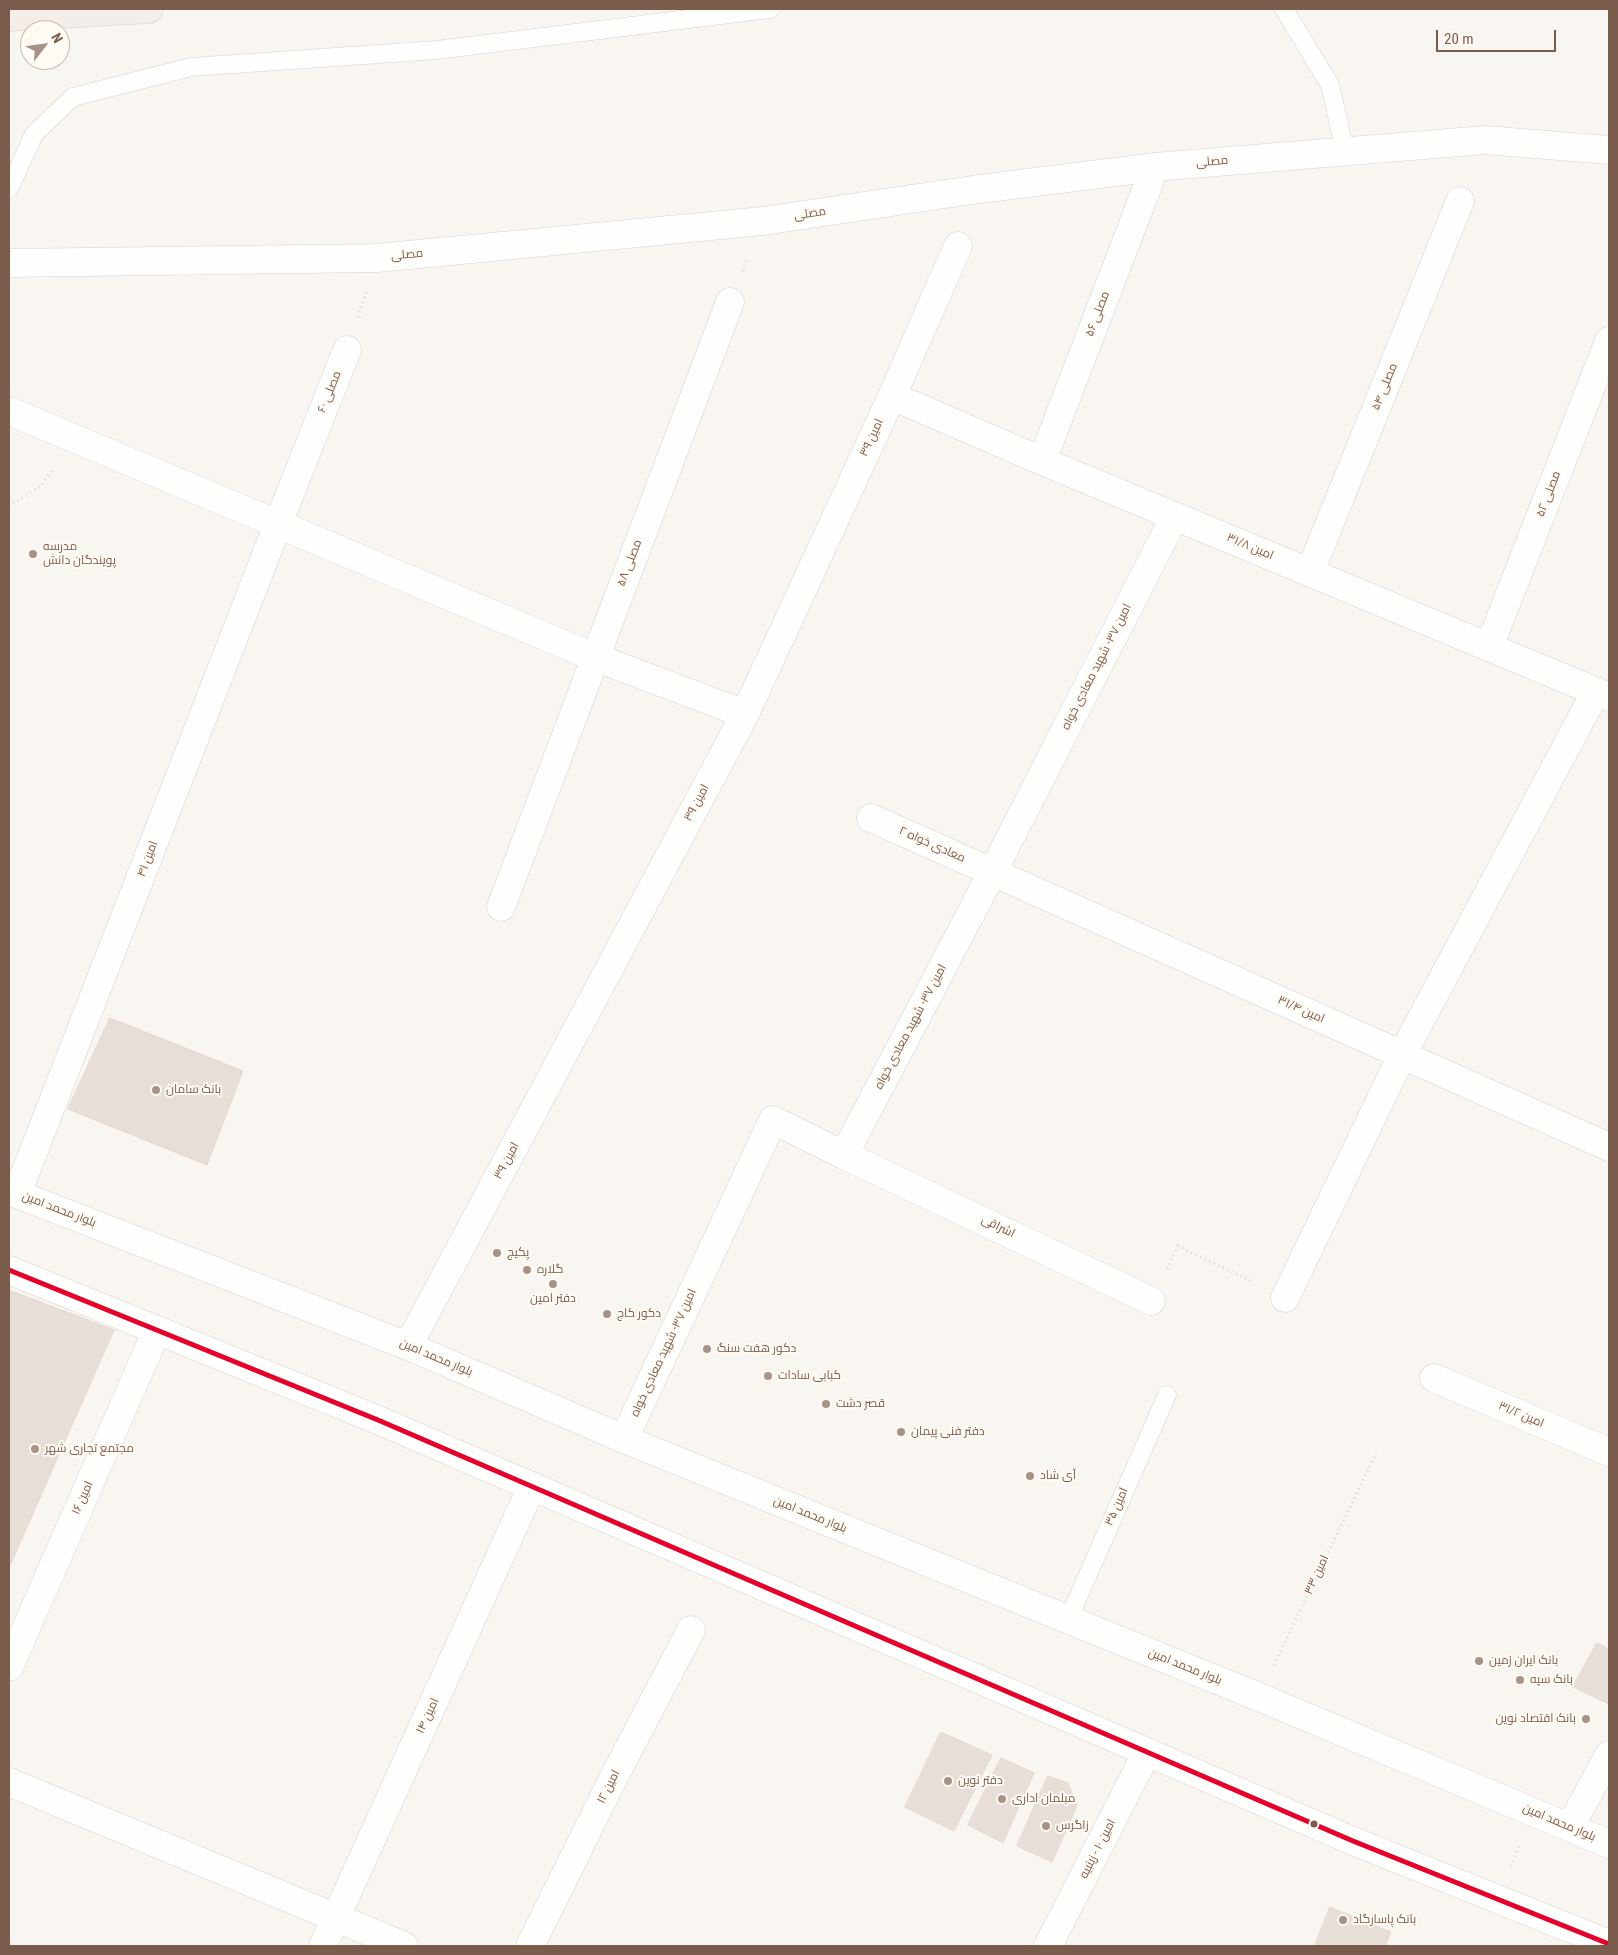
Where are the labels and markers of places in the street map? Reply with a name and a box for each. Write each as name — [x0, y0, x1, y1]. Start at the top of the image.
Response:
place label: مدرسه پویندگان دانش — [43, 540, 116, 568]
marker: مدرسه پویندگان دانش — [27, 548, 39, 560]
place label: بانک سامان — [166, 1083, 221, 1097]
marker: بانک سامان — [150, 1084, 162, 1096]
place label: پکیج — [507, 1246, 529, 1260]
marker: پکیج — [491, 1247, 503, 1259]
place label: گلاره — [537, 1263, 563, 1277]
marker: گلاره — [521, 1264, 533, 1276]
marker: دفتر امین — [547, 1278, 559, 1290]
place label: دفتر امین — [530, 1292, 576, 1306]
place label: دکور کاج — [617, 1307, 661, 1321]
marker: دکور کاج — [601, 1308, 613, 1320]
place label: دکور هفت سنگ — [717, 1342, 796, 1356]
marker: دکور هفت سنگ — [701, 1343, 713, 1355]
place label: کبابی سادات — [778, 1369, 841, 1383]
marker: کبابی سادات — [762, 1370, 774, 1382]
place label: قصر دشت — [836, 1397, 885, 1411]
marker: قصر دشت — [820, 1398, 832, 1410]
place label: دفتر فنی پیمان — [911, 1425, 984, 1439]
marker: دفتر فنی پیمان — [895, 1426, 907, 1438]
place label: مجتمع تجاری شهر — [45, 1442, 134, 1456]
marker: مجتمع تجاری شهر — [29, 1443, 41, 1455]
place label: آی شاد — [1040, 1469, 1076, 1483]
marker: آی شاد — [1024, 1470, 1036, 1482]
place label: بانک ایران زمین — [1489, 1654, 1558, 1668]
marker: بانک ایران زمین — [1473, 1655, 1485, 1667]
place label: بانک سپه — [1530, 1673, 1573, 1687]
marker: بانک سپه — [1514, 1674, 1526, 1686]
place label: بانک اقتصاد نوین — [1495, 1712, 1576, 1726]
marker: بانک اقتصاد نوین — [1580, 1713, 1592, 1725]
place label: دفتر نوین — [958, 1774, 1003, 1788]
marker: دفتر نوین — [942, 1775, 954, 1787]
place label: مبلمان اداری — [1012, 1792, 1075, 1806]
marker: مبلمان اداری — [996, 1793, 1008, 1805]
place label: زاگرس — [1056, 1819, 1089, 1833]
unlabelled marker — [1309, 1819, 1319, 1829]
marker: زاگرس — [1040, 1820, 1052, 1832]
place label: بانک پاسارگاد — [1353, 1913, 1416, 1927]
marker: بانک پاسارگاد — [1337, 1914, 1349, 1926]

